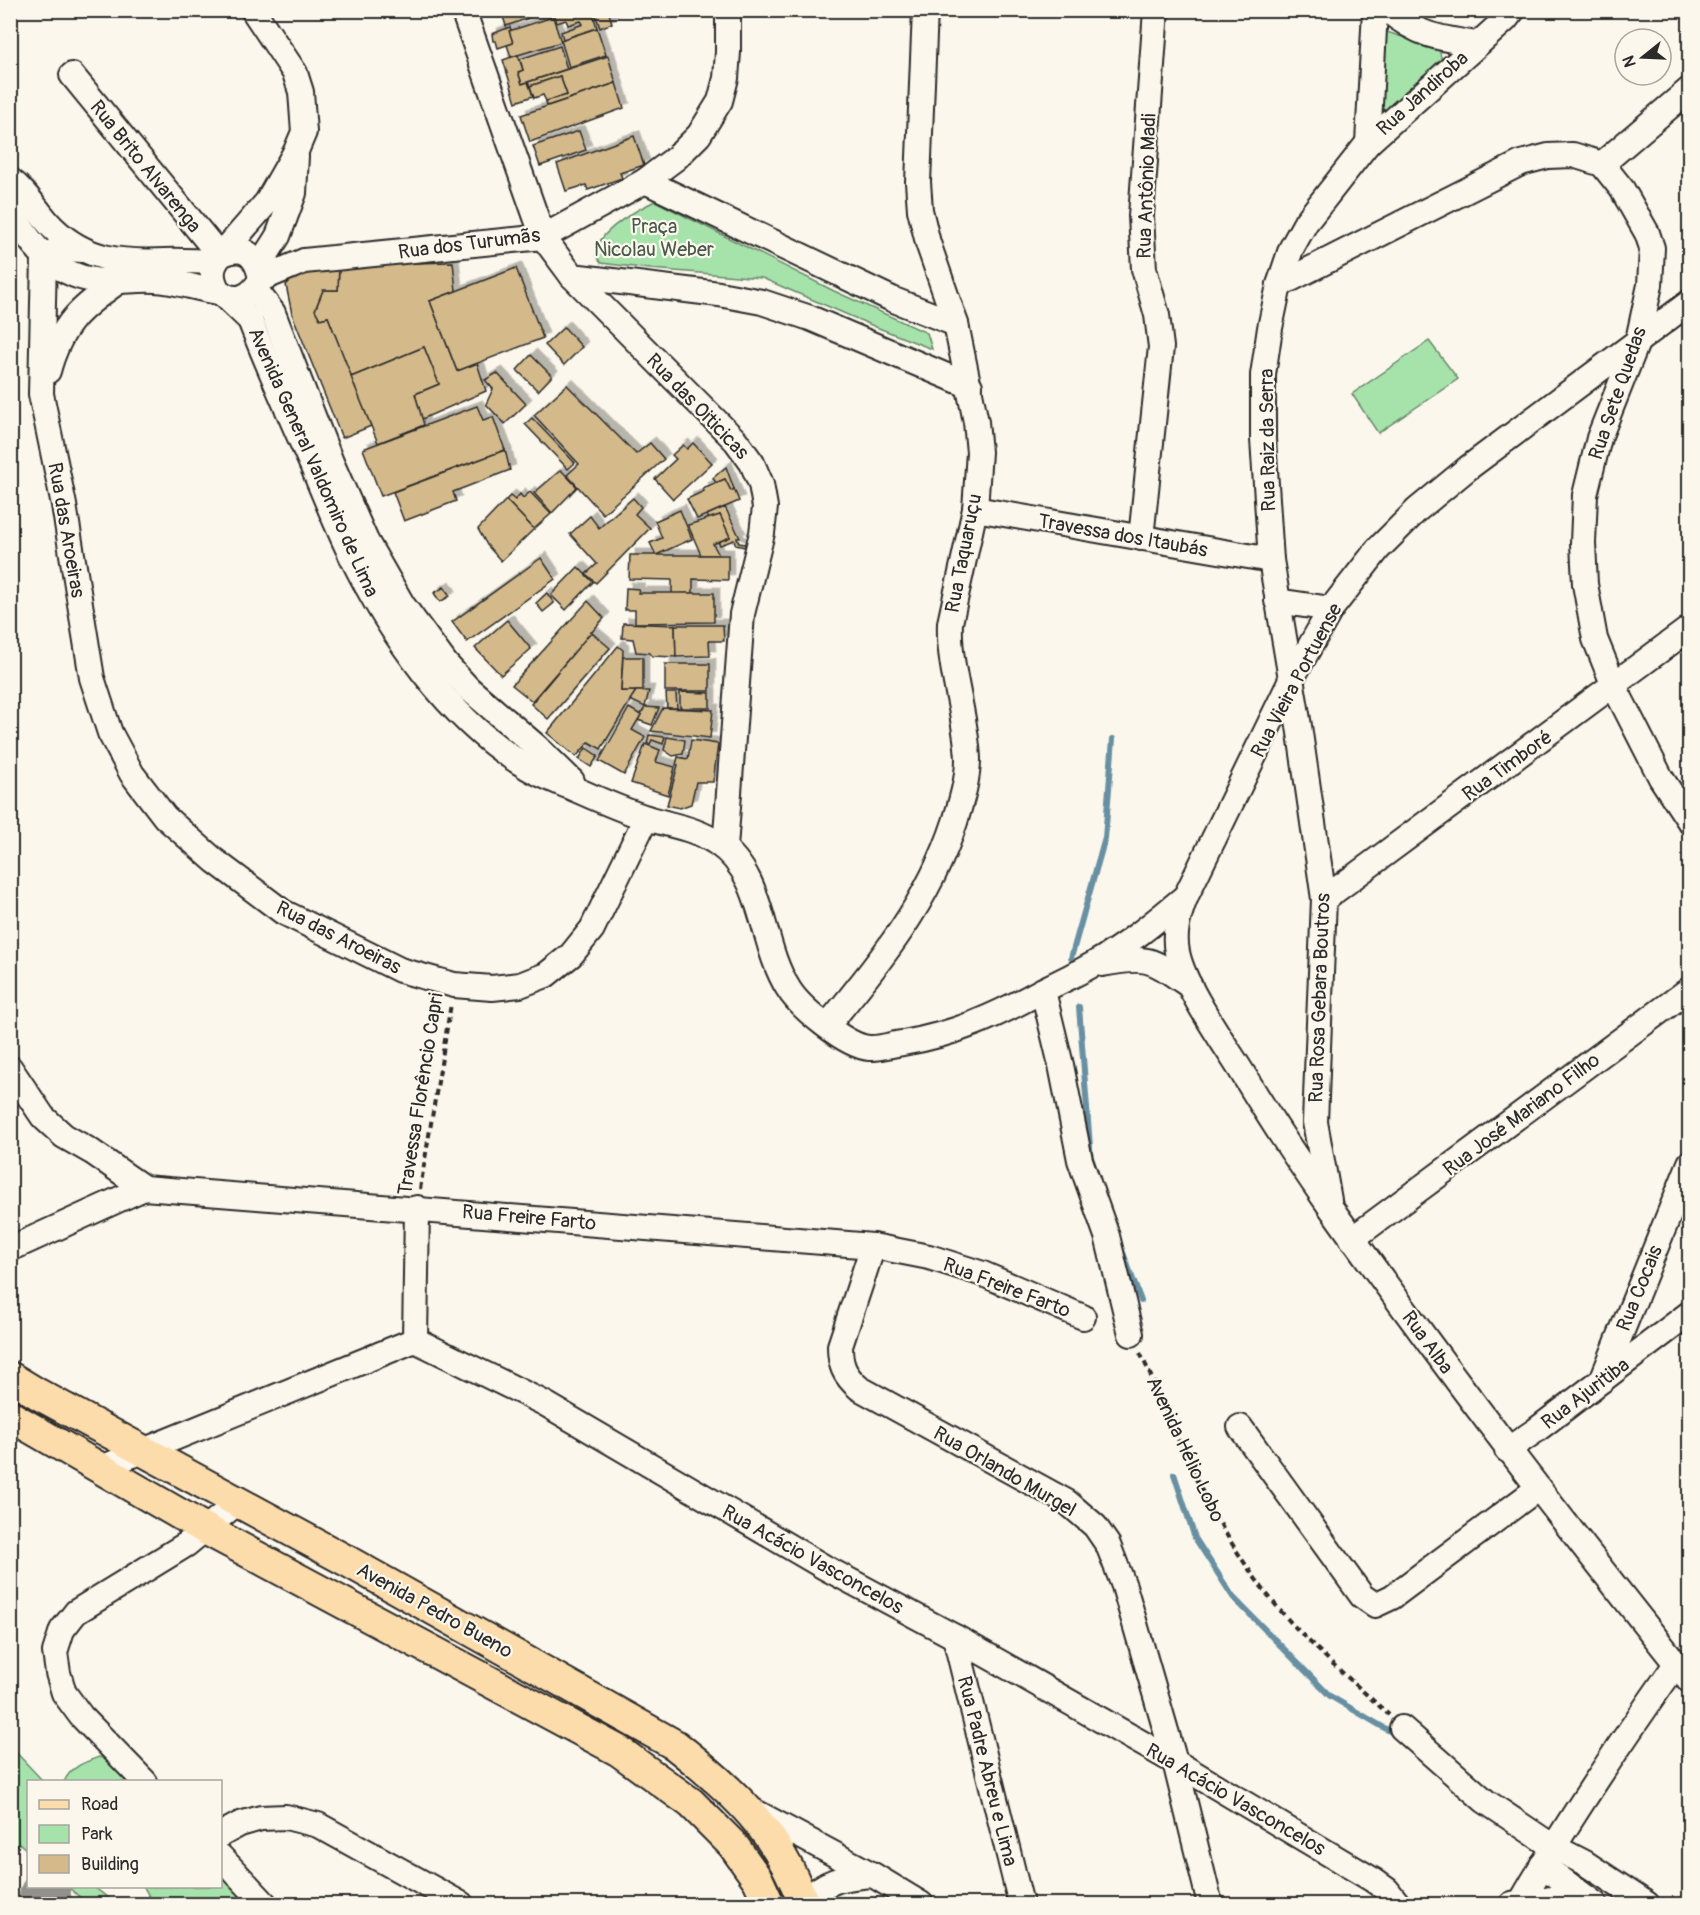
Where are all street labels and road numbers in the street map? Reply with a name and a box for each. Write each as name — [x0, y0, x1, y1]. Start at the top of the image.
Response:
street label: Rua Jandiroba — [1371, 46, 1473, 141]
street label: Rua Brito Alvarenga — [84, 95, 207, 238]
street label: Rua Antônio Madi — [1131, 113, 1162, 259]
street label: Rua dos Turumãs — [397, 222, 542, 265]
street label: Rua Sete Quedas — [1583, 323, 1652, 463]
street label: Avenida General Valdomiro de Lima — [243, 324, 384, 601]
street label: Rua das Oiticicas — [641, 348, 754, 465]
street label: Rua Raiz da Serra — [1254, 368, 1281, 512]
street label: Rua das Aroeiras — [42, 460, 91, 600]
street label: Rua Taquaruçu — [940, 491, 987, 615]
street label: Travessa dos Itaubás — [1036, 508, 1210, 563]
street label: Rua Vieira Portuense — [1245, 599, 1348, 762]
street label: Rua Timboré — [1457, 724, 1557, 807]
street label: Rua Rosa Gebara Boutros — [1303, 893, 1336, 1103]
street label: Rua das Aroeiras — [272, 895, 405, 980]
street label: Travessa Florêncio Capri — [392, 991, 449, 1197]
street label: Rua José Mariano Filho — [1438, 1047, 1605, 1182]
street label: Rua Freire Farto — [461, 1199, 597, 1236]
street label: Rua Cocais — [1611, 1242, 1668, 1335]
street label: Rua Freire Farto — [940, 1252, 1074, 1323]
street label: Rua Alba — [1396, 1306, 1459, 1379]
street label: Rua Ajuritiba — [1536, 1352, 1634, 1435]
street label: Avenida Hélio Lobo — [1141, 1372, 1230, 1526]
street label: Rua Orlando Murgel — [929, 1420, 1081, 1522]
street label: Rua Acácio Vasconcelos — [718, 1499, 908, 1620]
street label: Avenida Pedro Bueno — [352, 1557, 517, 1664]
street label: Rua Padre Abreu e Lima — [952, 1674, 1023, 1869]
street label: Rua Acácio Vasconcelos — [1141, 1738, 1330, 1861]

